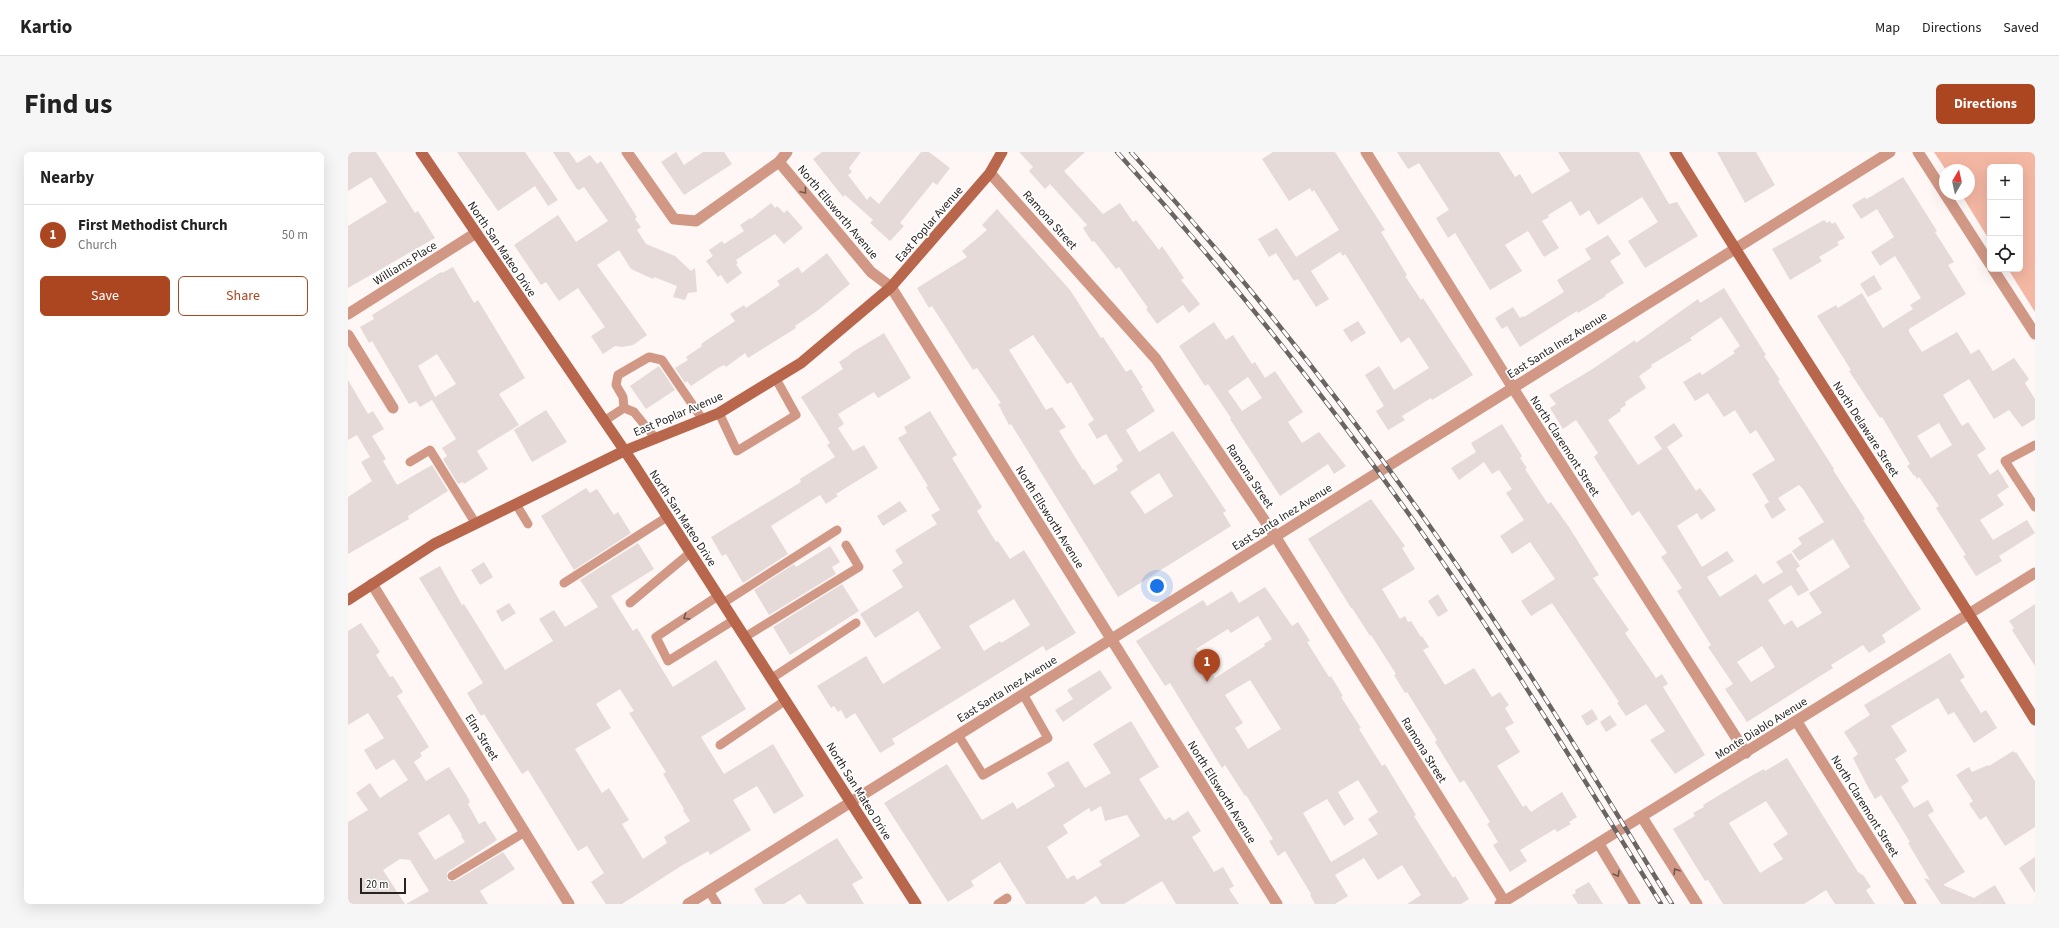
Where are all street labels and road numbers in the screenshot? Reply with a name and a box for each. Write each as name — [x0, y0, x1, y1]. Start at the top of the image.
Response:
street label: North Ellsworth Avenue — [793, 162, 882, 263]
street label: East Poplar Avenue — [891, 183, 967, 266]
street label: Ramona Street — [1018, 187, 1081, 254]
street label: North San Mateo Drive — [463, 198, 540, 301]
street label: Williams Place — [370, 237, 440, 290]
street label: East Santa Inez Avenue — [1504, 308, 1611, 383]
street label: North Delaware Street — [1828, 378, 1903, 480]
street label: East Poplar Avenue — [631, 388, 726, 441]
street label: North Claremont Street — [1526, 393, 1604, 500]
street label: Ramona Street — [1222, 441, 1277, 512]
street label: North Ellsworth Avenue — [1011, 463, 1088, 572]
street label: North San Mateo Drive — [645, 467, 720, 570]
street label: East Santa Inez Avenue — [1229, 480, 1336, 555]
street label: East Santa Inez Avenue — [954, 652, 1061, 727]
street label: Monte Diablo Avenue — [1712, 693, 1811, 764]
street label: Elm Street — [461, 711, 503, 764]
street label: Ramona Street — [1397, 714, 1450, 786]
street label: North Ellsworth Avenue — [1183, 738, 1260, 847]
street label: North San Mateo Drive — [822, 739, 896, 843]
street label: North Claremont Street — [1826, 752, 1903, 860]

